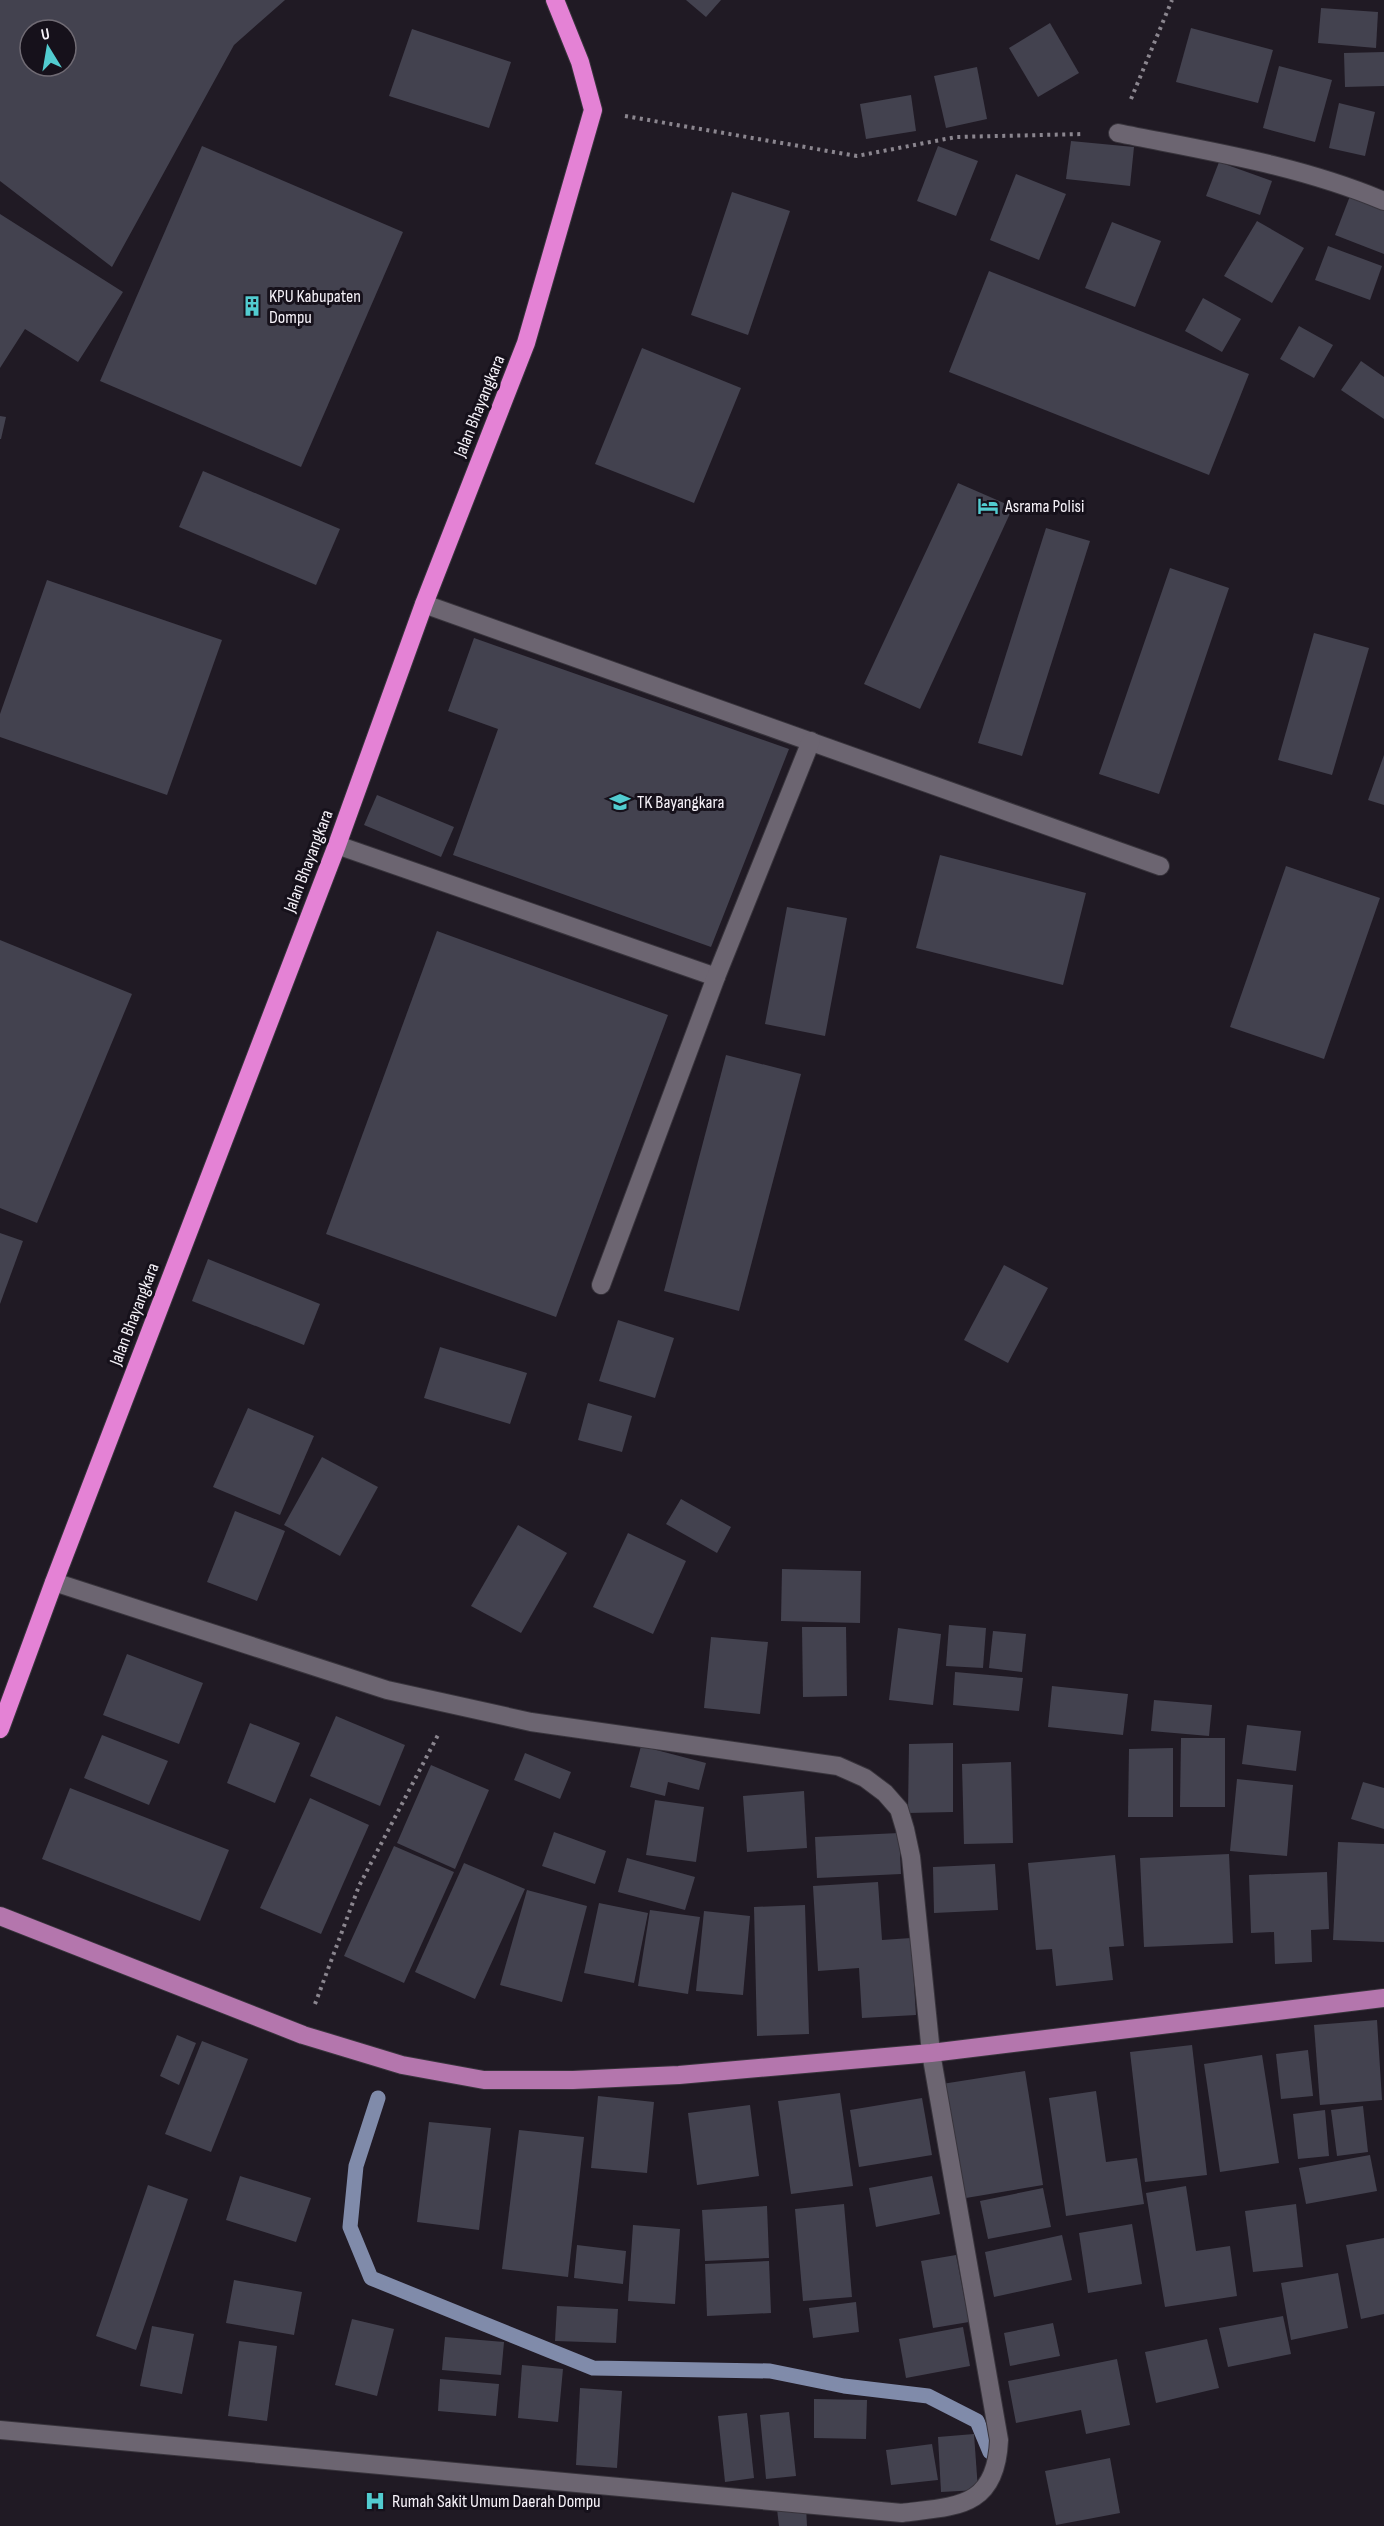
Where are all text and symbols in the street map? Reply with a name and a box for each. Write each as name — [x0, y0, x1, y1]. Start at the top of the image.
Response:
north arrow — [18, 18, 78, 78]
text: U — [40, 25, 51, 45]
place label: KPU Kabupaten Dompu — [269, 286, 361, 328]
building icon: KPU Kabupaten Dompu — [240, 294, 264, 318]
street label: Jalan Bhayangkara — [449, 352, 509, 461]
hotel icon: Asrama Polisi — [976, 494, 1000, 518]
place label: Asrama Polisi — [1004, 496, 1084, 517]
school or university icon: TK Bayangkara — [608, 790, 632, 814]
place label: TK Bayangkara — [637, 792, 724, 813]
street label: Jalan Bhayangkara — [279, 807, 338, 916]
street label: Jalan Bhayangkara — [105, 1260, 164, 1369]
hospital icon: Rumah Sakit Umum Daerah Dompu — [363, 2489, 387, 2513]
place label: Rumah Sakit Umum Daerah Dompu — [392, 2491, 601, 2512]

